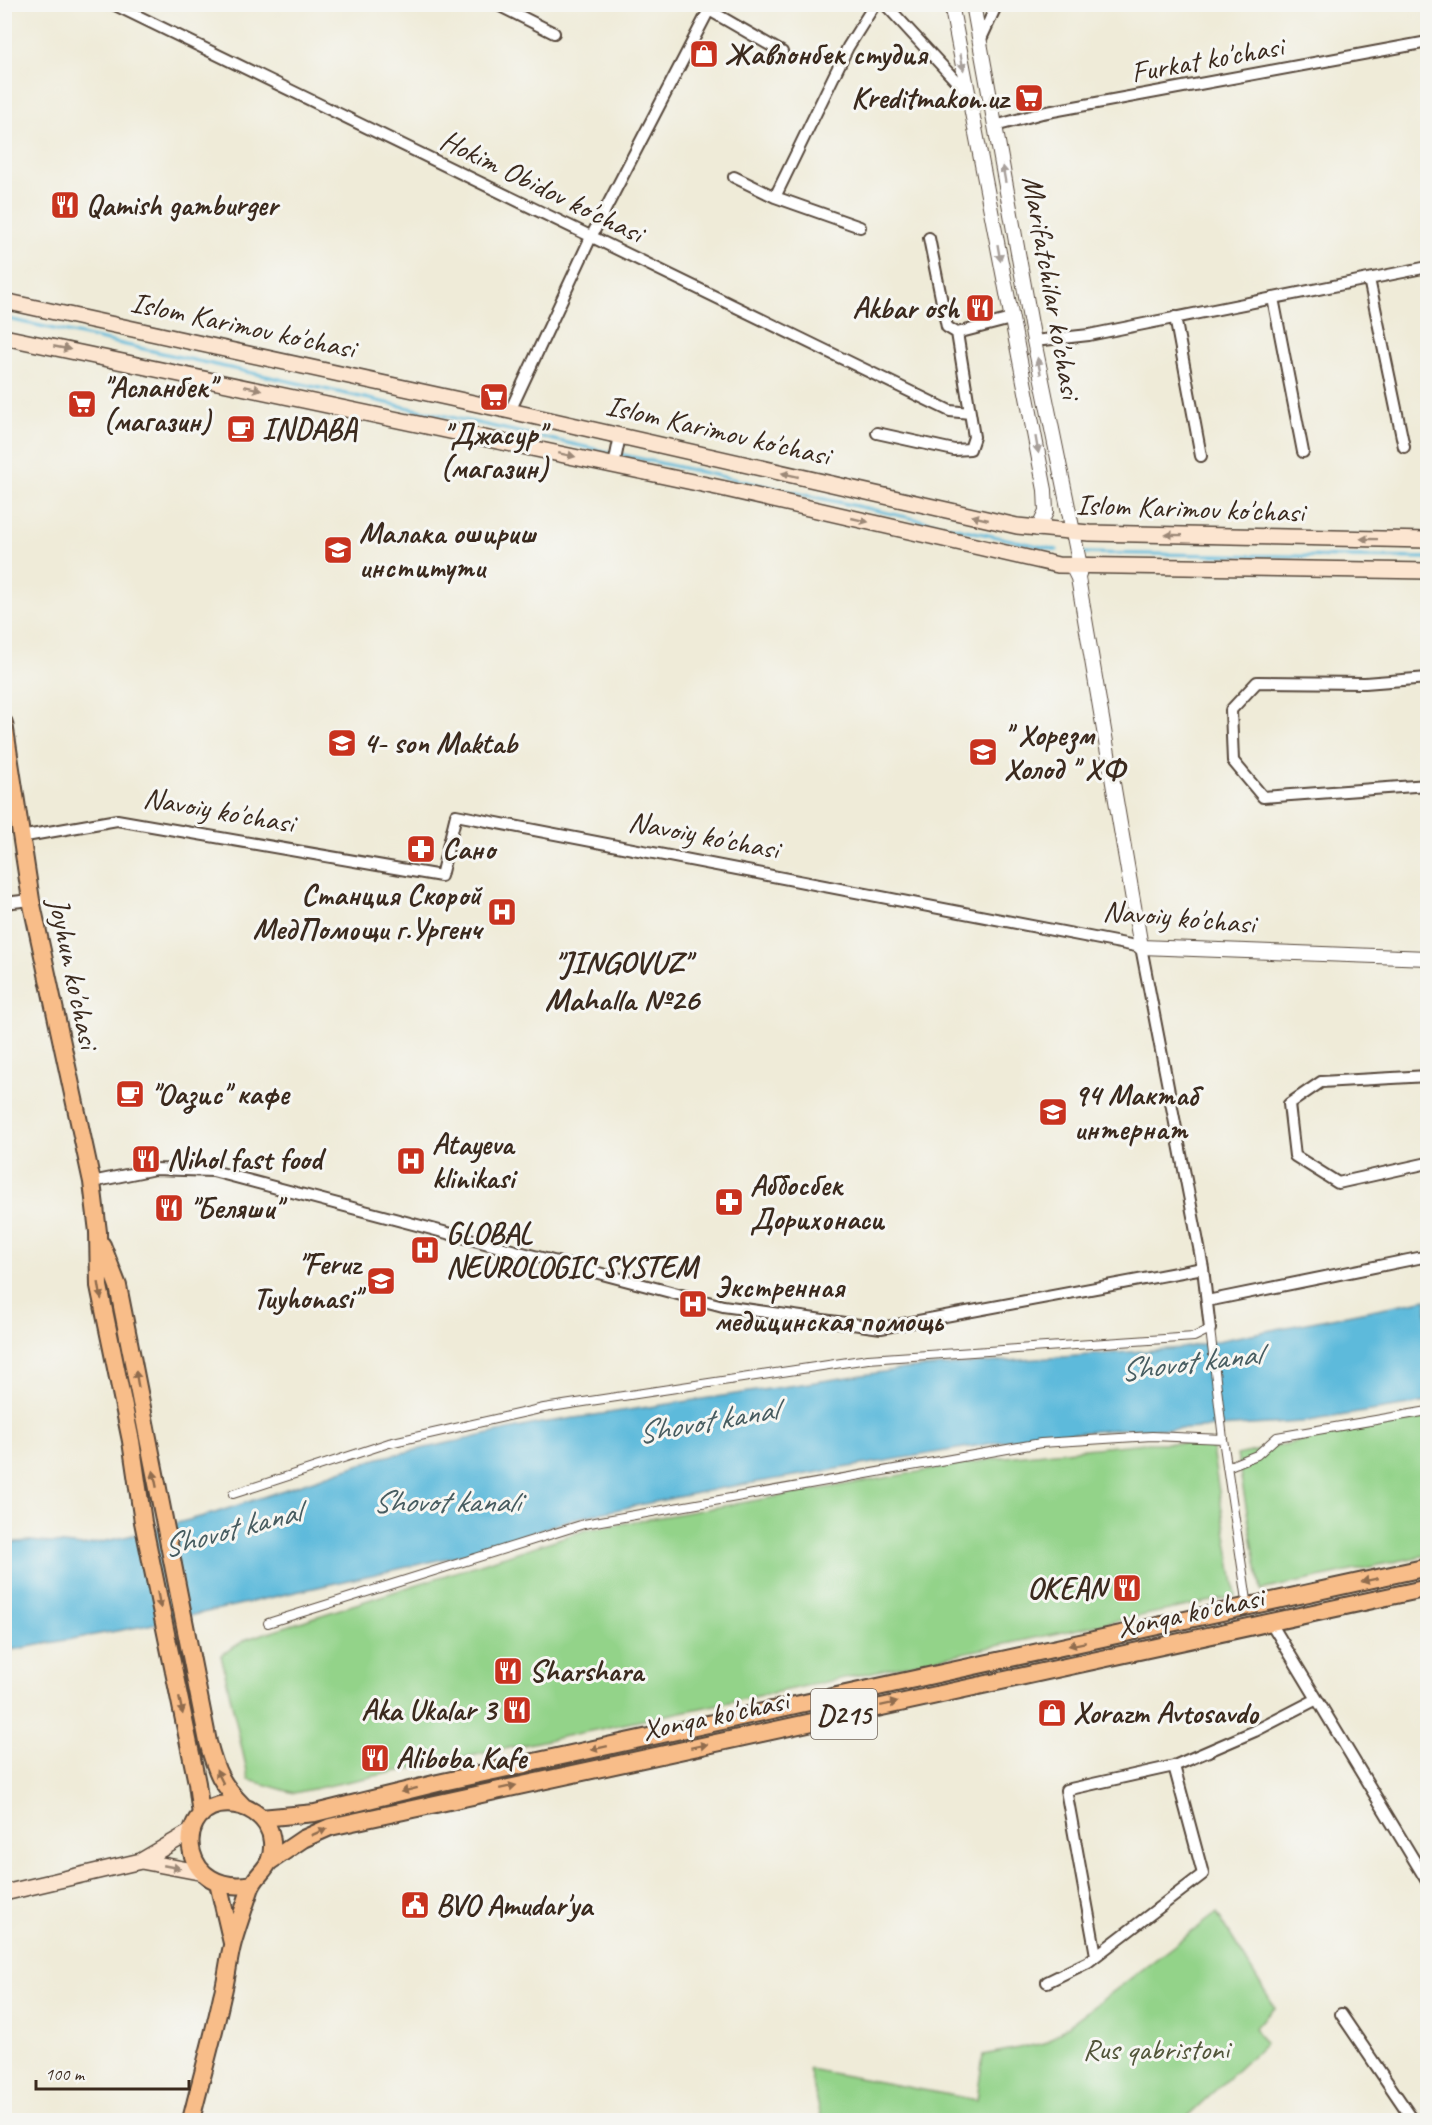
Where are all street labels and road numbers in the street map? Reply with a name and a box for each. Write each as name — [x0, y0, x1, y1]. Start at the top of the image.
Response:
street label: Furkat ko'chasi — [1128, 26, 1289, 91]
street label: Hokim Obidov ko'chasi — [434, 120, 653, 253]
street label: Marifatchilar ko'chasi — [1014, 173, 1091, 405]
street label: Islom Karimov ko'chasi — [127, 283, 362, 368]
street label: Islom Karimov ko'chasi — [602, 386, 837, 475]
street label: Islom Karimov ko'chasi — [1075, 485, 1308, 531]
street label: Navoiy ko'chasi — [141, 778, 301, 843]
street label: Navoiy ko'chasi — [626, 802, 786, 869]
street label: Navoiy ko'chasi — [1101, 891, 1260, 943]
street label: Joyhun ko'chasi — [39, 892, 109, 1055]
street label: Xonqa ko'chasi — [1113, 1577, 1270, 1646]
street label: Xonqa ko'chasi — [638, 1680, 795, 1749]
road number: D215 — [811, 1689, 877, 1739]

